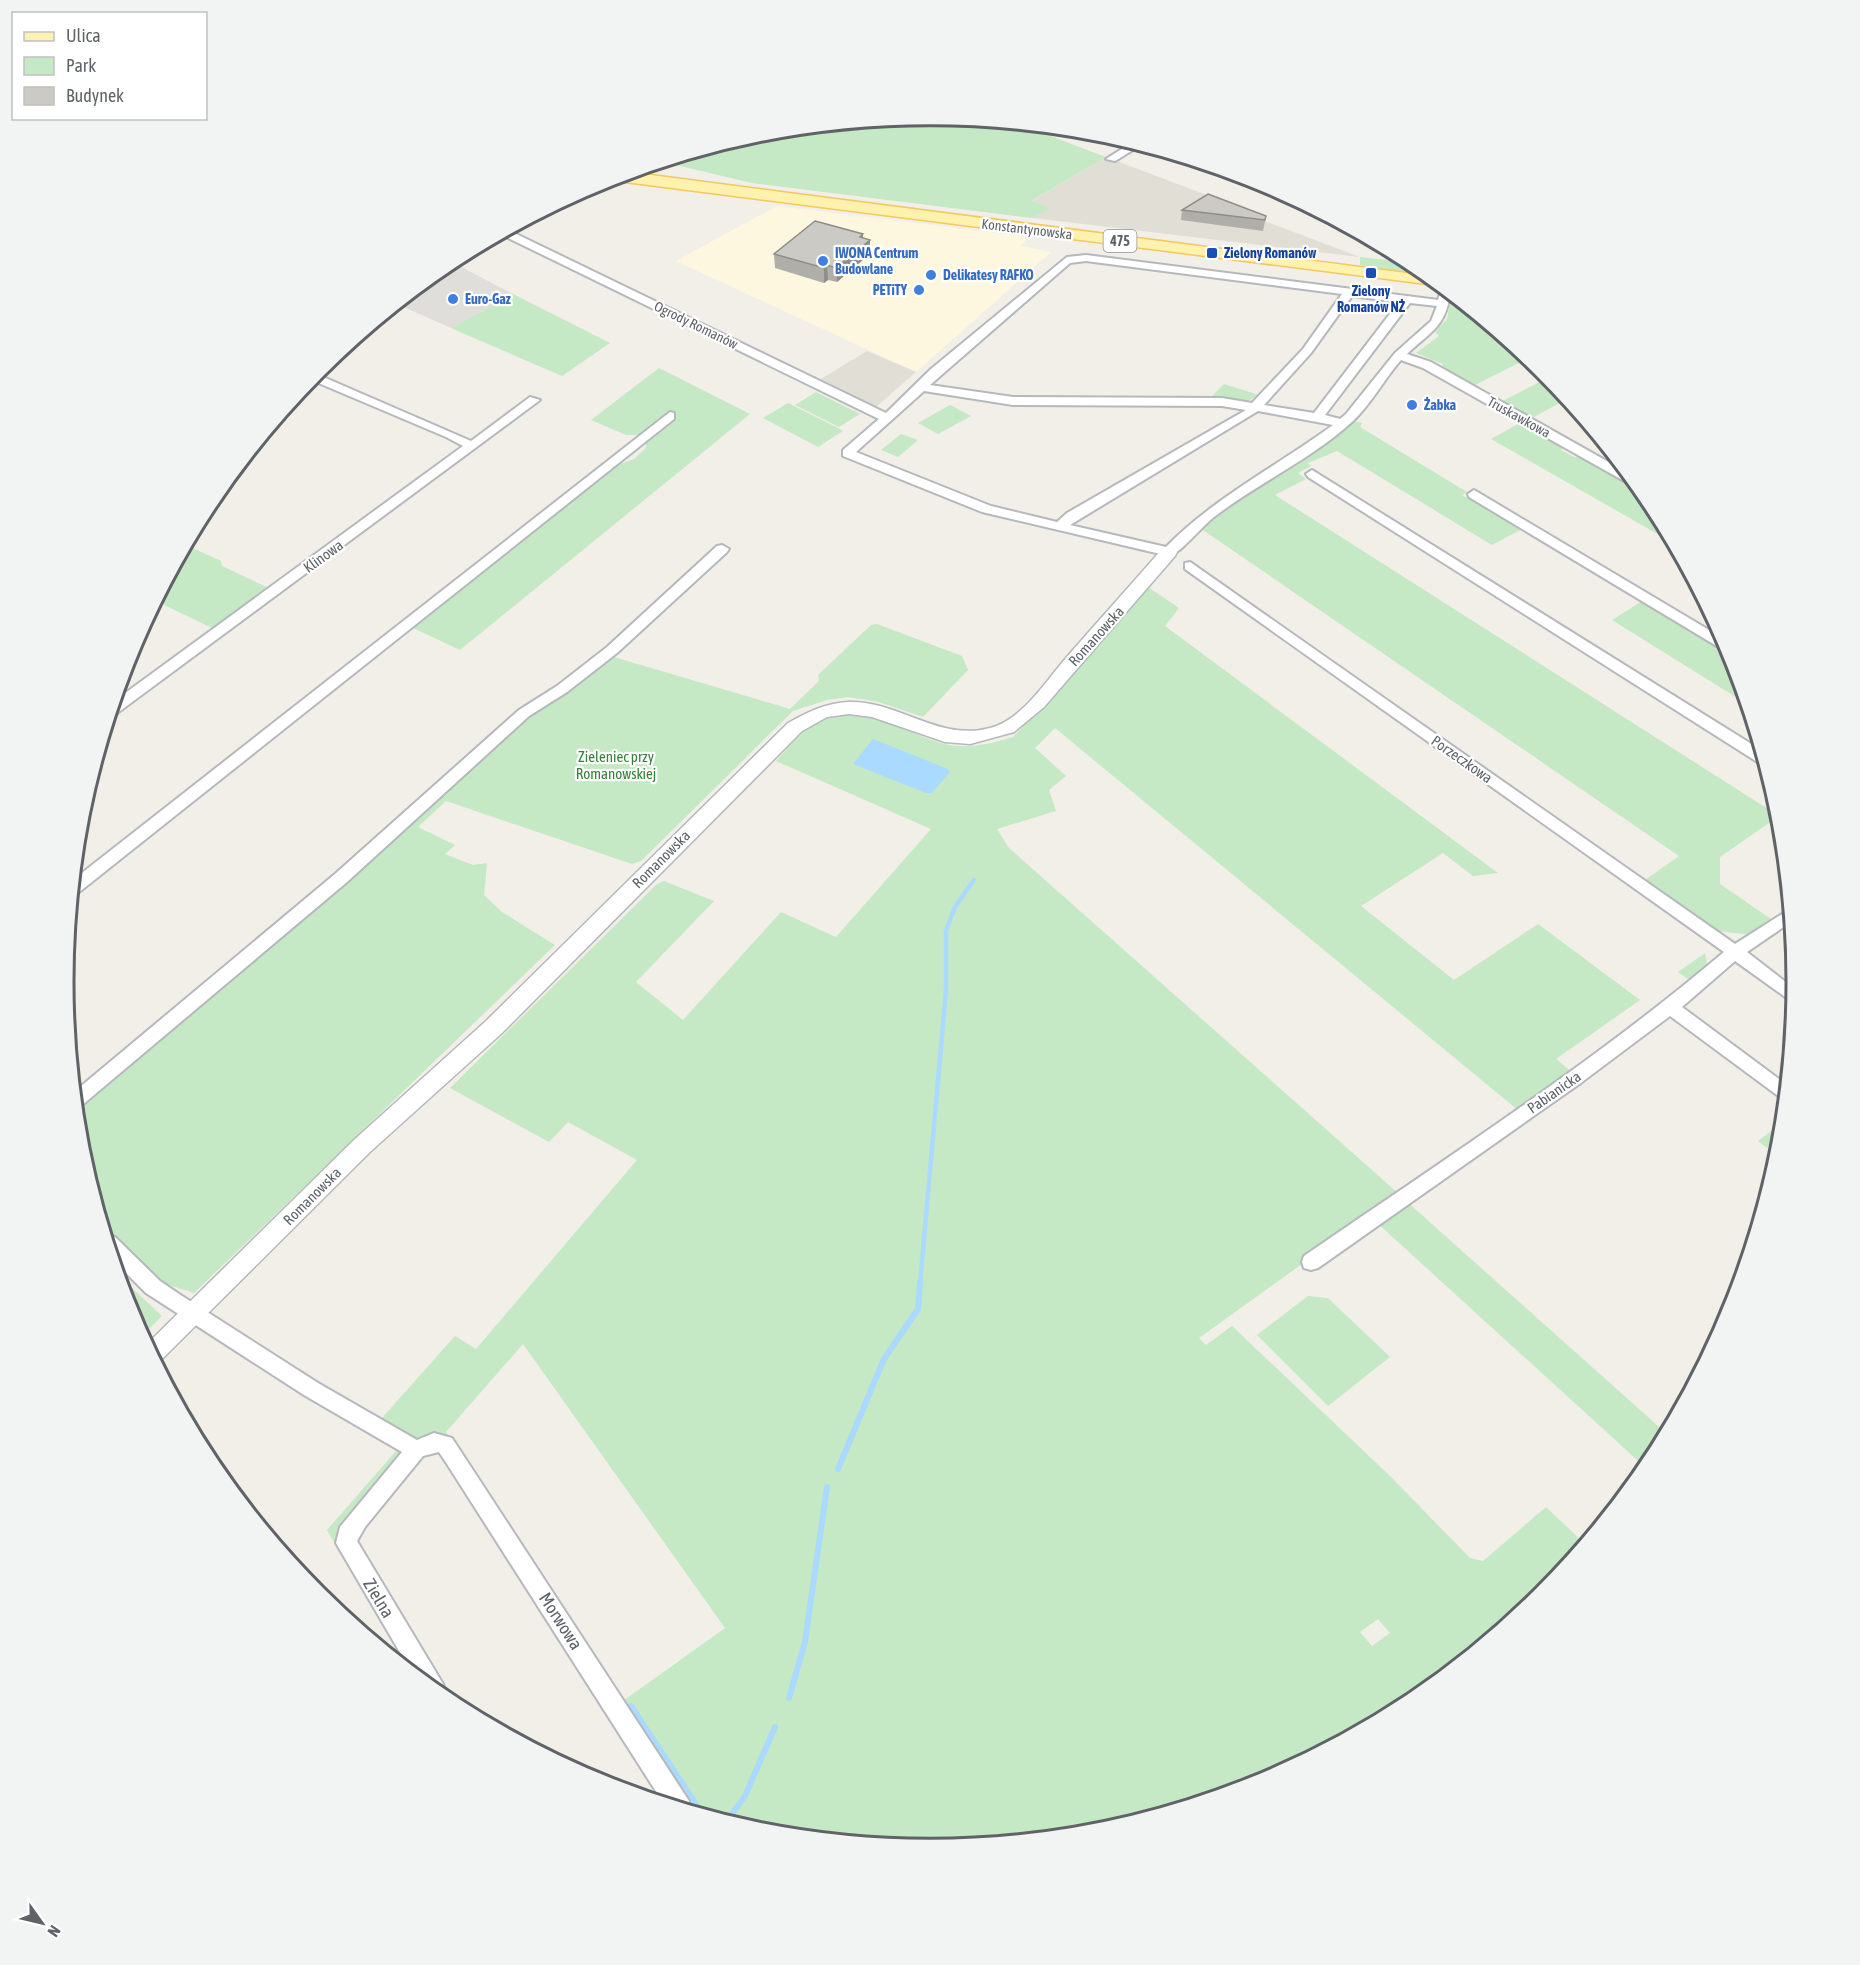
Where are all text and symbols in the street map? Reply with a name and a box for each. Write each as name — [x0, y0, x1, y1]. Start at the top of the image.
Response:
legend — [12, 12, 207, 120]
text: Ulica — [66, 25, 101, 46]
text: Park — [66, 55, 96, 76]
text: Budynek — [66, 85, 124, 106]
street label: Konstantynowska — [981, 216, 1073, 242]
road number: 475 — [1104, 230, 1136, 252]
place label: IWONA Centrum Budowlane — [835, 245, 918, 277]
place label: Zielony Romanów — [1224, 245, 1317, 261]
marker: Zielony Romanów — [1205, 246, 1219, 260]
marker: IWONA Centrum Budowlane — [816, 254, 830, 268]
marker: Zielony Romanów NŻ — [1364, 266, 1378, 280]
place label: Delikatesy RAFKO — [943, 267, 1034, 283]
marker: Delikatesy RAFKO — [924, 268, 938, 282]
place label: PETiTY — [873, 282, 908, 298]
marker: PETiTY — [912, 283, 926, 297]
place label: Zielony Romanów NŻ — [1337, 283, 1406, 315]
place label: Euro-Gaz — [465, 291, 511, 307]
marker: Euro-Gaz — [446, 292, 460, 306]
street label: Ogrody Romanów — [652, 298, 741, 352]
street label: Truskawkowa — [1485, 393, 1553, 441]
place label: Żabka — [1424, 396, 1457, 413]
marker: Żabka — [1405, 398, 1419, 412]
street label: Klinowa — [300, 536, 346, 576]
street label: Romanowska — [1065, 603, 1127, 669]
street label: Porzeczkowa — [1428, 732, 1496, 786]
park label: Zieleniec przy Romanowskiej — [576, 748, 656, 782]
street label: Romanowska — [629, 827, 693, 891]
street label: Pabianicka — [1524, 1067, 1584, 1117]
street label: Romanowska — [280, 1164, 344, 1228]
street label: Zielna — [359, 1574, 399, 1622]
street label: Morwowa — [535, 1589, 587, 1653]
north arrow — [12, 1893, 72, 1953]
text: N — [44, 1922, 65, 1940]

